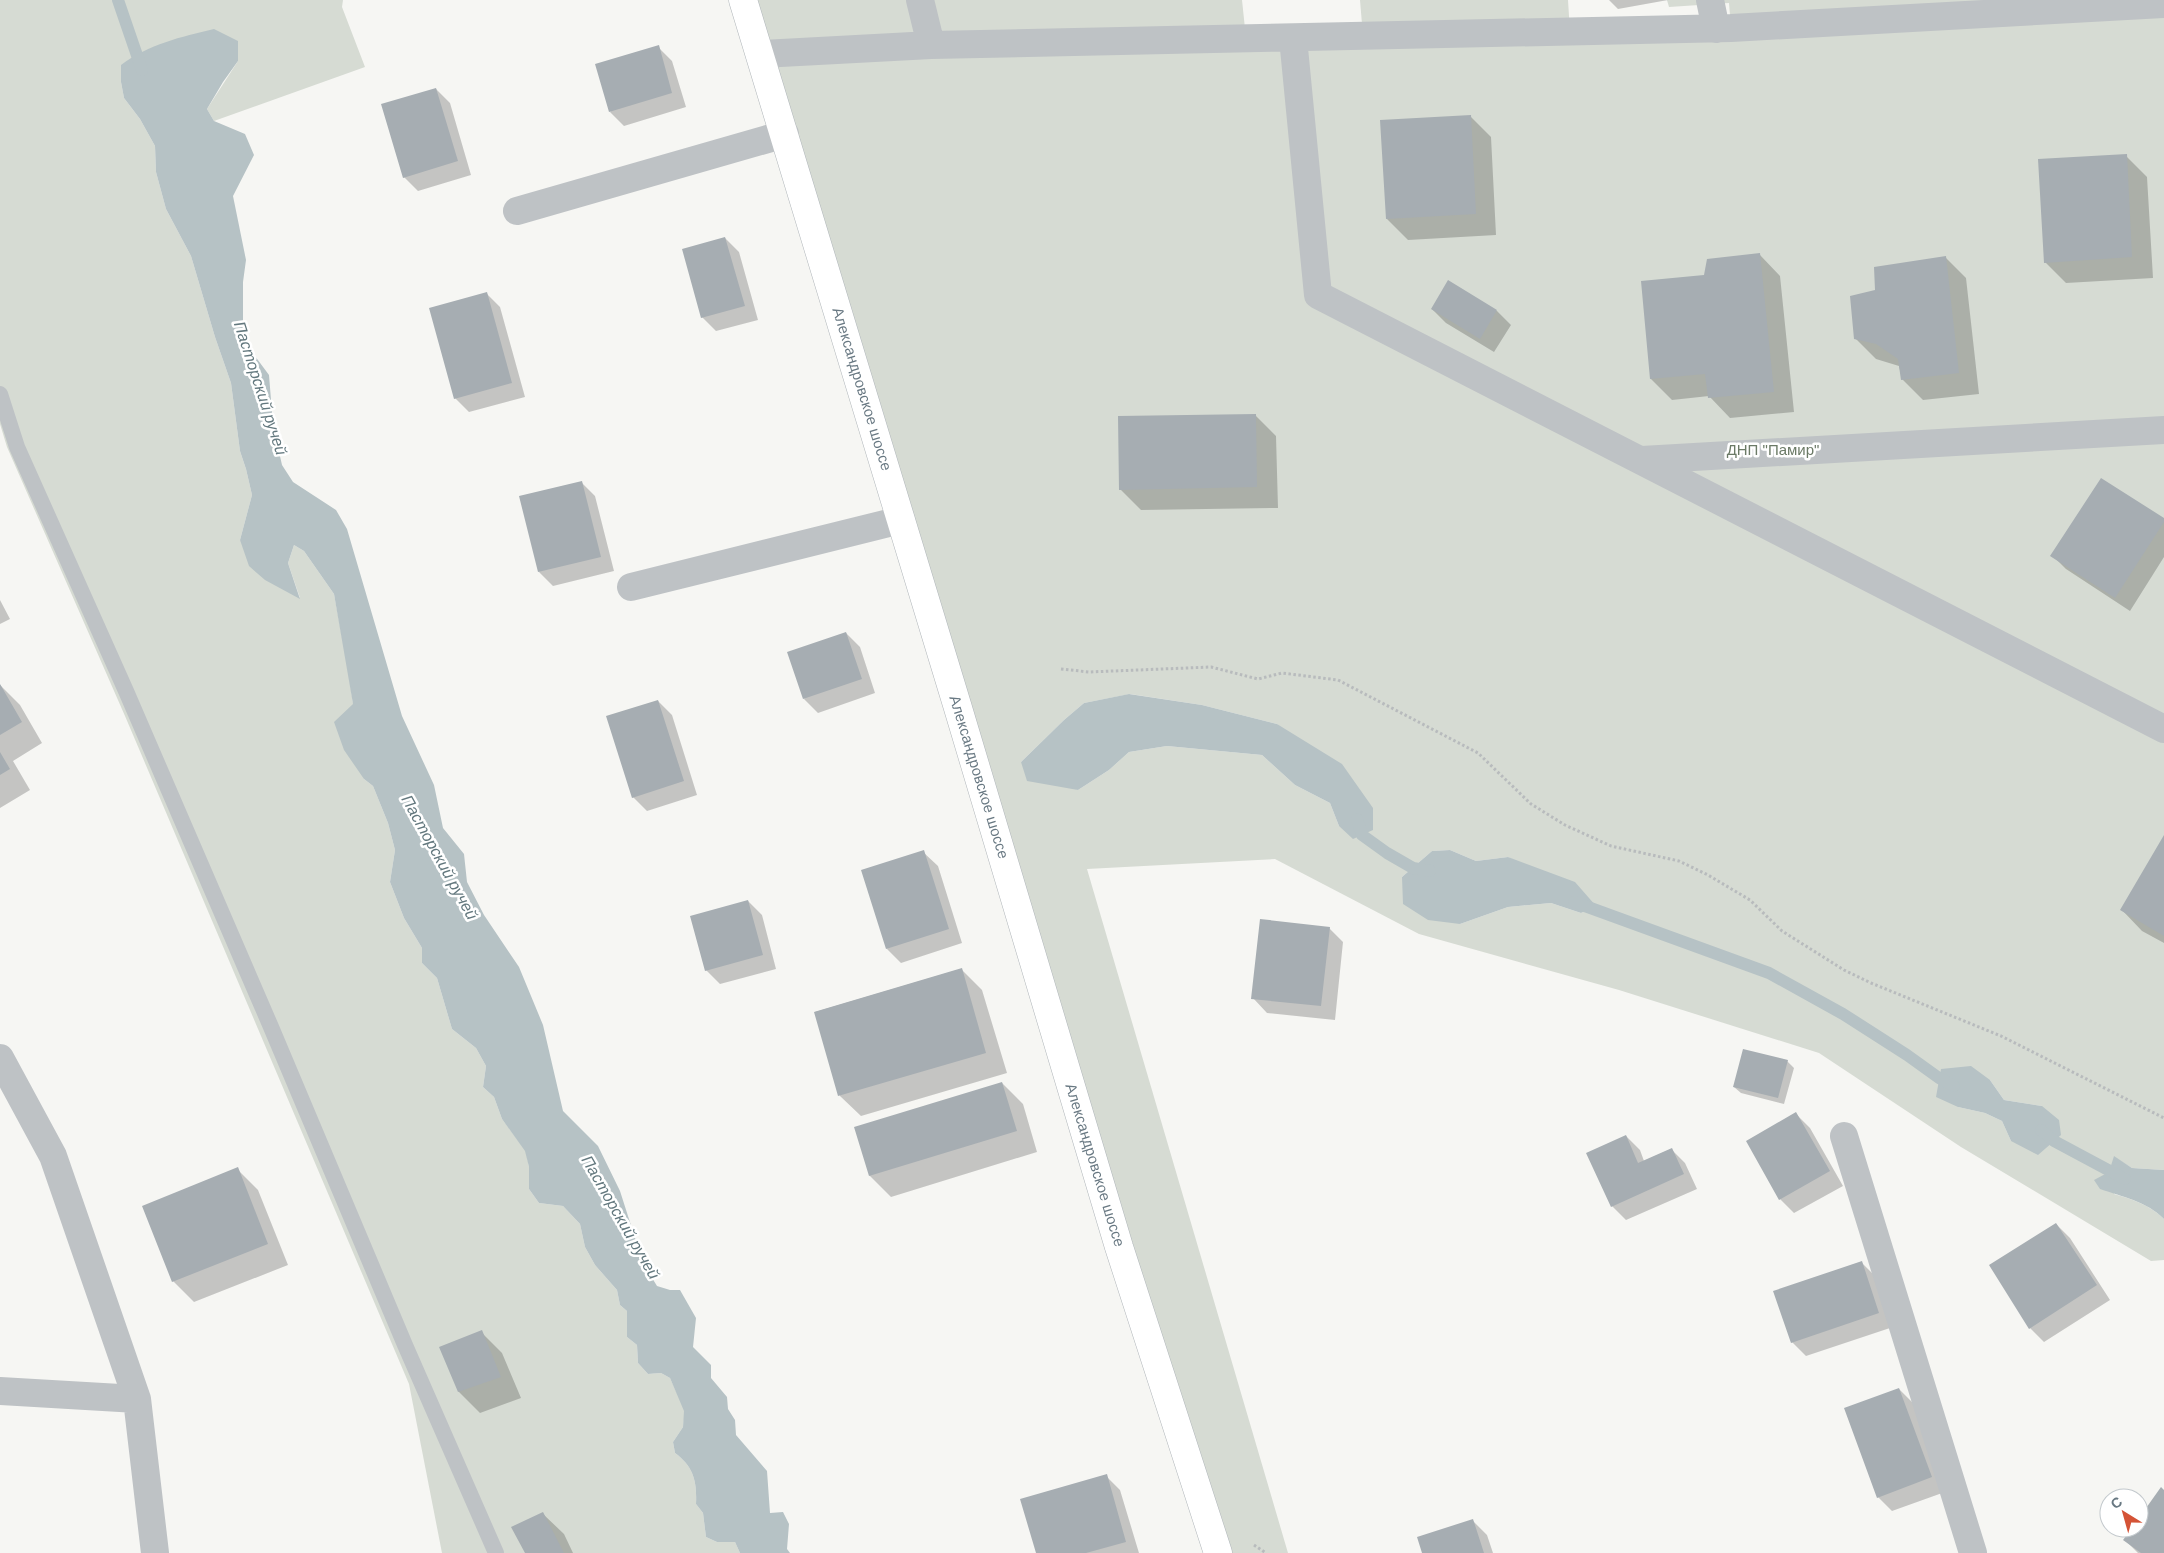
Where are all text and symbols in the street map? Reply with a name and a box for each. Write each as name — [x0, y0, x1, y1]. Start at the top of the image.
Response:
street label: Александровское шоссе — [829, 305, 895, 473]
water label: Пасторский ручей — [231, 319, 290, 457]
park label: ДНП "Памир" — [1727, 441, 1819, 458]
street label: Александровское шоссе — [946, 693, 1012, 861]
water label: Пасторский ручей — [398, 792, 481, 923]
street label: Александровское шоссе — [1062, 1081, 1128, 1249]
water label: Пасторский ручей — [578, 1153, 663, 1282]
north arrow — [2099, 1488, 2149, 1538]
text: С — [2107, 1493, 2125, 1512]

